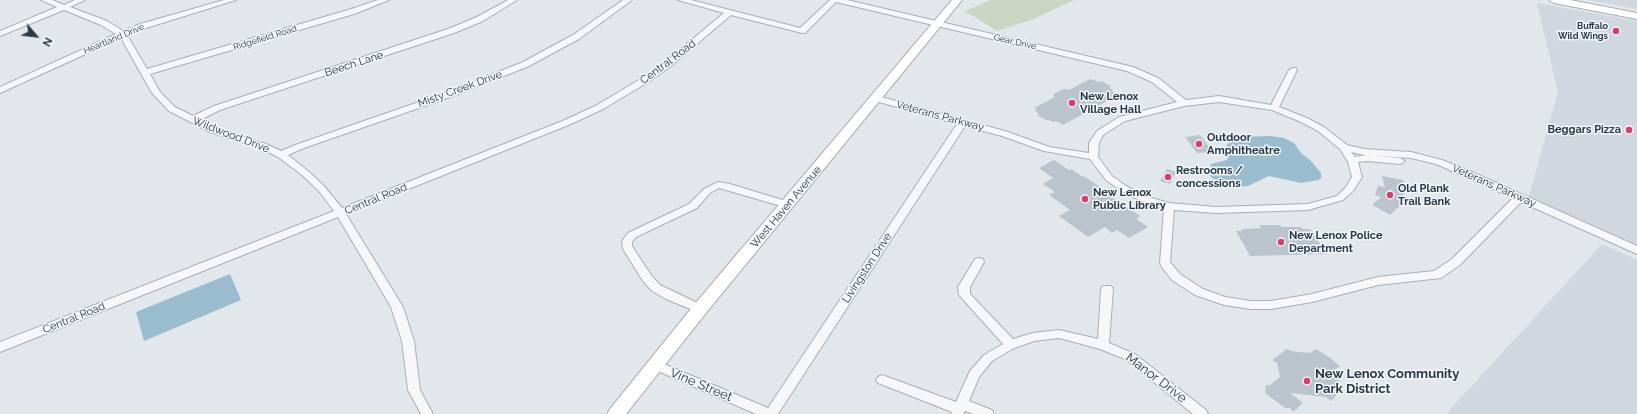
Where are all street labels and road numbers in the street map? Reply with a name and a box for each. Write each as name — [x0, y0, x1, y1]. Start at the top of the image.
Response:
street label: Heartland Drive — [82, 21, 146, 57]
street label: Ridgefield Road — [232, 23, 298, 53]
street label: Gear Drive — [993, 32, 1037, 52]
street label: Central Road — [638, 37, 698, 87]
street label: Beech Lane — [323, 48, 385, 80]
street label: Misty Creek Drive — [416, 68, 504, 110]
street label: Veterans Parkway — [895, 98, 985, 134]
street label: Wildwood Drive — [191, 114, 271, 156]
street label: Veterans Parkway — [1450, 162, 1538, 210]
street label: West Haven Avenue — [748, 163, 824, 251]
street label: Central Road — [343, 181, 409, 217]
street label: Livingston Drive — [839, 230, 895, 306]
street label: Central Road — [41, 300, 107, 336]
street label: Manor Drive — [1122, 350, 1190, 406]
street label: Vine Street — [667, 365, 735, 405]

